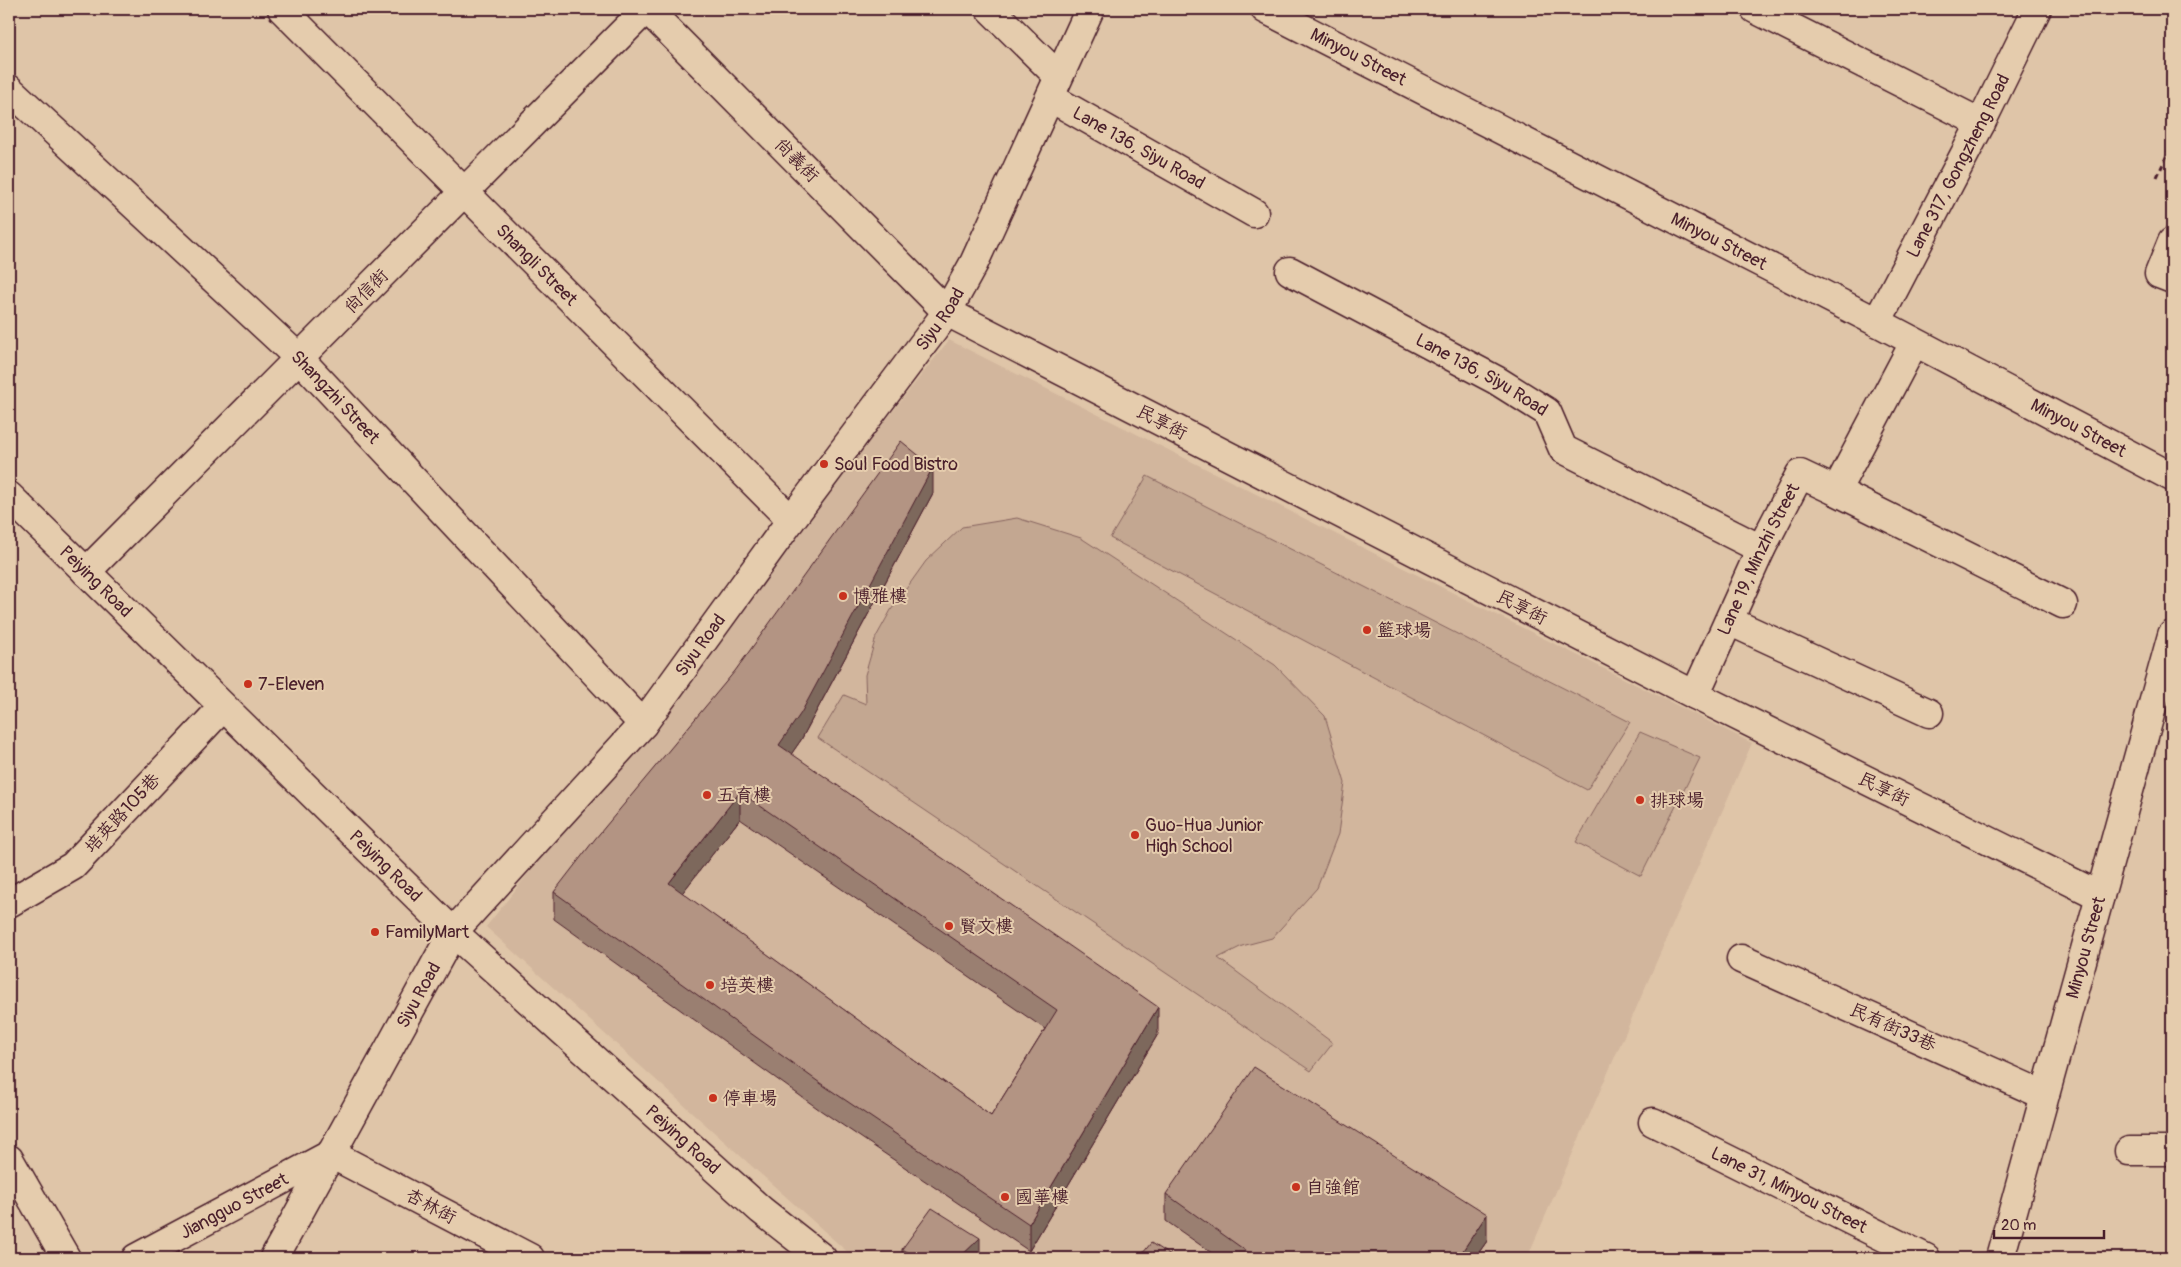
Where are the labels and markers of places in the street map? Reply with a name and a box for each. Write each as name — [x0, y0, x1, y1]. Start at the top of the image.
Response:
place label: Soul Food Bistro — [834, 453, 958, 476]
marker: Soul Food Bistro — [818, 458, 830, 470]
place label: 博雅樓 — [853, 585, 907, 608]
marker: 博雅樓 — [837, 590, 849, 602]
place label: 籃球場 — [1377, 619, 1431, 642]
marker: 籃球場 — [1361, 624, 1373, 636]
place label: 7-Eleven — [258, 673, 325, 696]
marker: 7-Eleven — [242, 678, 254, 690]
place label: 五育樓 — [717, 784, 771, 807]
marker: 五育樓 — [701, 789, 713, 801]
place label: 排球場 — [1650, 789, 1704, 812]
marker: 排球場 — [1634, 794, 1646, 806]
place label: Guo-Hua Junior High School — [1145, 814, 1264, 858]
marker: Guo-Hua Junior High School — [1129, 829, 1141, 841]
place label: 賢文樓 — [959, 915, 1013, 938]
marker: 賢文樓 — [943, 920, 955, 932]
place label: FamilyMart — [385, 921, 470, 944]
marker: FamilyMart — [369, 926, 381, 938]
place label: 培英樓 — [720, 974, 774, 997]
marker: 培英樓 — [704, 979, 716, 991]
place label: 停車場 — [723, 1087, 777, 1110]
marker: 停車場 — [707, 1092, 719, 1104]
place label: 自強館 — [1306, 1176, 1360, 1199]
marker: 自強館 — [1290, 1181, 1302, 1193]
place label: 國華樓 — [1015, 1186, 1069, 1209]
marker: 國華樓 — [999, 1191, 1011, 1203]

